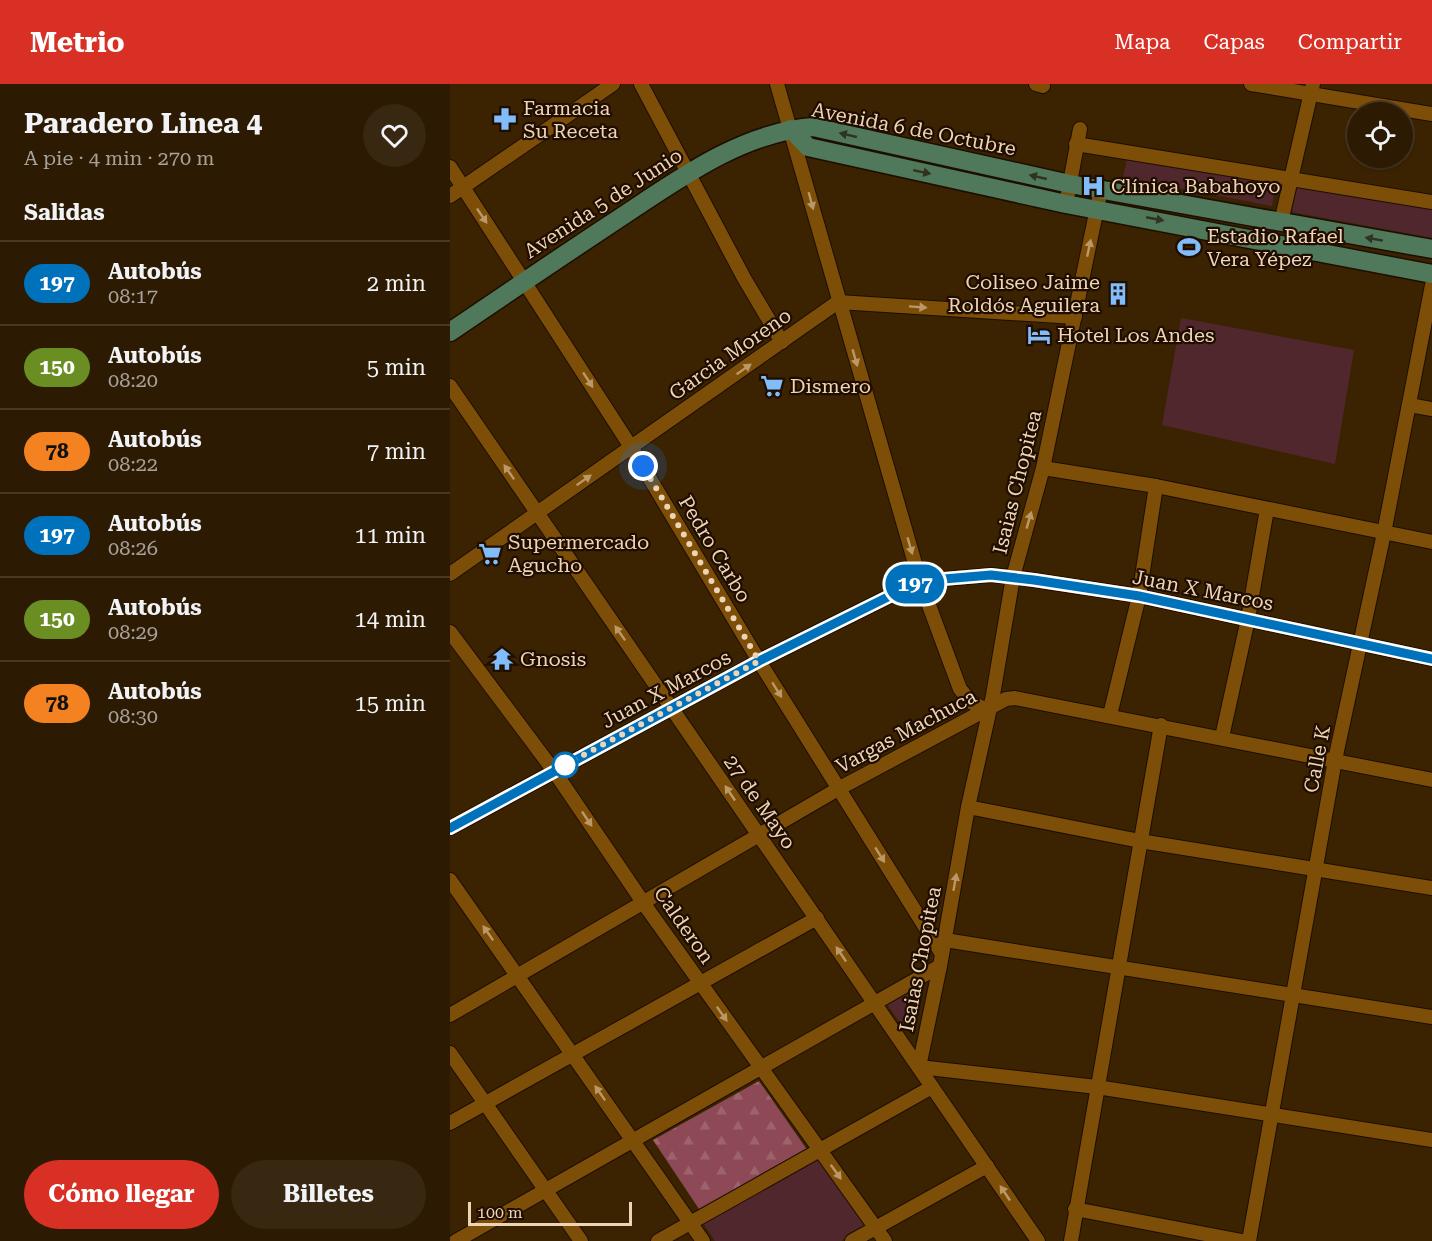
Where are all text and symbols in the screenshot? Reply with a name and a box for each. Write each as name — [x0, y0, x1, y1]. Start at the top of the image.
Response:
text: Metrio — [30, 26, 125, 59]
text: Mapa — [1114, 30, 1170, 54]
text: Capas — [1203, 30, 1265, 54]
text: Compartir — [1298, 30, 1402, 54]
place label: Farmacia Su Receta — [523, 96, 618, 143]
street label: Avenida 6 de Octubre — [810, 97, 1018, 161]
map controls — [1347, 102, 1413, 168]
button: locate — [1347, 102, 1413, 168]
button: heart — [363, 104, 426, 167]
pharmacy icon: Farmacia Su Receta — [492, 106, 518, 132]
text: Paradero Linea 4 — [24, 107, 262, 140]
one-way arrow — [838, 129, 857, 139]
street label: Avenida 5 de Junio — [519, 143, 687, 263]
text: A pie · 4 min · 270 m — [24, 146, 215, 170]
one-way arrow — [913, 168, 932, 177]
one-way arrow — [1028, 172, 1047, 181]
hospital icon: Clínica Babahoyo — [1080, 173, 1106, 199]
place label: Clínica Babahoyo — [1111, 174, 1280, 198]
one-way arrow — [806, 192, 816, 210]
text: Salidas — [24, 200, 105, 225]
one-way arrow — [476, 208, 487, 224]
one-way arrow — [1145, 215, 1164, 224]
place label: Estadio Rafael Vera Yépez — [1207, 224, 1344, 271]
sports icon: Estadio Rafael Vera Yépez — [1176, 234, 1202, 260]
one-way arrow — [1365, 234, 1384, 243]
one-way arrow — [1085, 238, 1094, 257]
text: Autobús — [108, 259, 202, 284]
place label: Coliseo Jaime Roldós Aguilera — [948, 270, 1100, 317]
text: 197 — [39, 271, 75, 295]
text: 2 min — [367, 271, 426, 296]
building icon: Coliseo Jaime Roldós Aguilera — [1105, 281, 1131, 307]
text: 08:17 — [108, 284, 158, 308]
street label: Garcia Moreno — [664, 303, 796, 405]
one-way arrow — [908, 303, 927, 312]
hotel icon: Hotel Los Andes — [1026, 322, 1052, 348]
place label: Hotel Los Andes — [1057, 323, 1215, 347]
text: Autobús — [108, 343, 202, 368]
one-way arrow — [851, 350, 860, 368]
text: 150 — [39, 355, 75, 379]
text: 5 min — [367, 355, 426, 380]
one-way arrow — [735, 363, 751, 375]
text: 08:20 — [108, 368, 158, 392]
one-way arrow — [583, 371, 594, 388]
supermarket icon: Dismero — [759, 373, 785, 399]
place label: Dismero — [790, 374, 871, 398]
street label: Isaias Chopitea — [988, 407, 1047, 556]
text: Autobús — [108, 427, 202, 452]
text: 78 — [45, 439, 69, 463]
text: 7 min — [367, 439, 426, 464]
your location — [628, 451, 658, 481]
text: 08:22 — [108, 452, 158, 476]
one-way arrow — [504, 464, 515, 480]
one-way arrow — [576, 475, 591, 487]
street label: Pedro Carbo — [674, 491, 756, 607]
text: Autobús — [108, 511, 202, 536]
one-way arrow — [1024, 511, 1034, 530]
text: 197 — [39, 523, 75, 547]
text: 11 min — [355, 523, 426, 548]
place label: Supermercado Agucho — [508, 530, 649, 577]
text: 08:26 — [108, 536, 158, 560]
one-way arrow — [906, 537, 915, 555]
supermarket icon: Supermercado Agucho — [477, 541, 503, 567]
line badge: 197 — [880, 564, 950, 604]
street label: Juan X Marcos — [1131, 565, 1275, 615]
text: 197 — [897, 572, 933, 596]
text: Autobús — [108, 595, 202, 620]
text: 150 — [39, 607, 75, 631]
text: 14 min — [355, 607, 426, 632]
text: 08:29 — [108, 620, 158, 644]
one-way arrow — [614, 625, 626, 641]
street label: Juan X Marcos — [597, 645, 735, 733]
temple icon: Gnosis — [489, 646, 515, 672]
place label: Gnosis — [520, 647, 586, 671]
text: Autobús — [108, 679, 202, 704]
one-way arrow — [771, 682, 782, 698]
street label: Vargas Machuca — [832, 684, 981, 778]
text: 78 — [45, 691, 69, 715]
text: 15 min — [355, 691, 426, 716]
text: 08:30 — [108, 704, 158, 728]
street label: Calle K — [1299, 723, 1335, 795]
street label: 27 de Mayo — [719, 750, 801, 854]
unlabelled marker — [552, 752, 578, 778]
one-way arrow — [724, 786, 736, 802]
one-way arrow — [581, 811, 592, 827]
one-way arrow — [874, 847, 885, 863]
one-way arrow — [951, 872, 960, 891]
street label: Calderon — [649, 882, 719, 968]
street label: Isaias Chopitea — [894, 884, 946, 1034]
one-way arrow — [482, 926, 494, 942]
one-way arrow — [835, 946, 847, 962]
one-way arrow — [716, 1005, 728, 1021]
one-way arrow — [594, 1086, 606, 1102]
button: Cómo llegar — [24, 1160, 219, 1229]
button: Billetes — [231, 1160, 426, 1229]
one-way arrow — [830, 1164, 842, 1180]
one-way arrow — [999, 1185, 1011, 1201]
scale bar — [468, 1199, 632, 1226]
text: 100 m — [477, 1203, 523, 1222]

